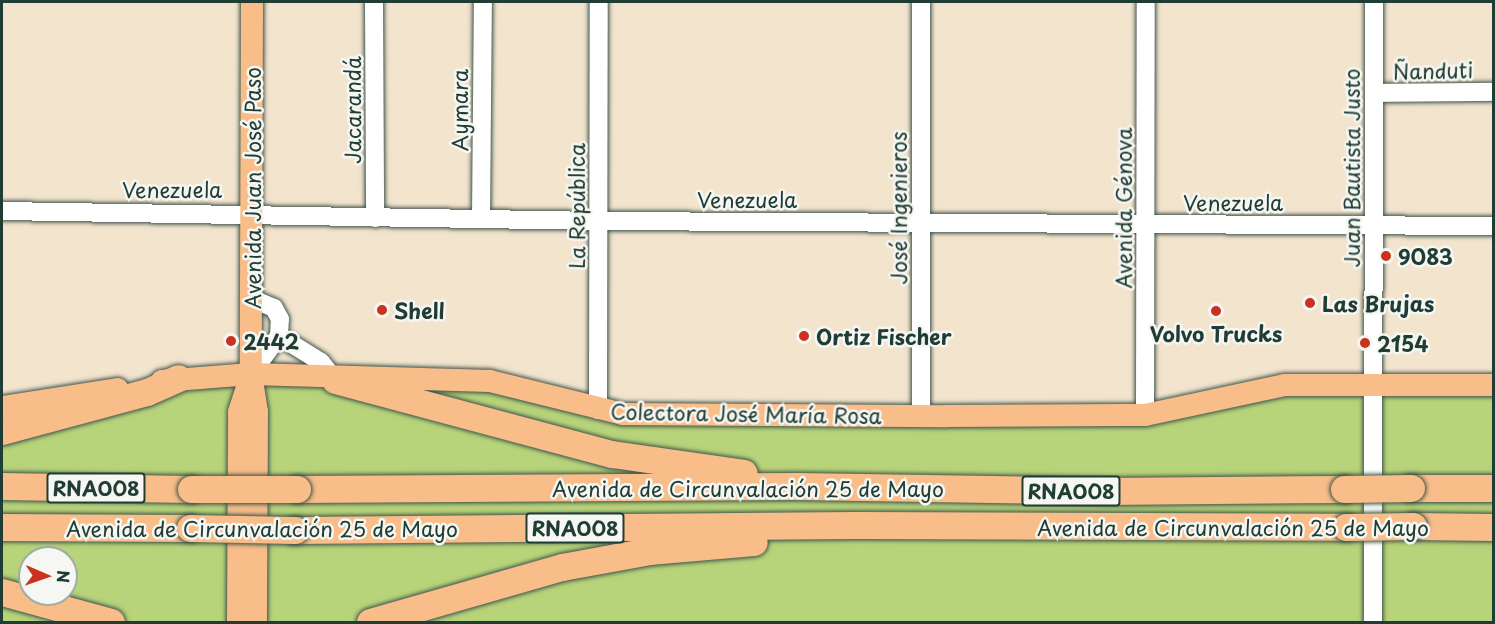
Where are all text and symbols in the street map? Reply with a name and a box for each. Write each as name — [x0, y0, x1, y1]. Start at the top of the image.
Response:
street label: Jacarandá — [339, 56, 365, 164]
street label: Ñanduti — [1393, 57, 1473, 83]
street label: Juan Bautista Justo — [1338, 67, 1364, 269]
street label: Avenida Juan José Paso — [239, 68, 265, 308]
street label: Aymara — [446, 69, 472, 151]
street label: Avenida Génova — [1110, 126, 1136, 290]
street label: José Ingenieros — [885, 132, 911, 284]
street label: La República — [563, 141, 589, 271]
street label: Venezuela — [122, 176, 222, 202]
street label: Venezuela — [697, 186, 797, 212]
street label: Venezuela — [1183, 189, 1283, 215]
place label: 9083 — [1398, 243, 1453, 269]
marker: 9083 — [1379, 249, 1393, 263]
place label: Las Brujas — [1322, 290, 1435, 316]
marker: Las Brujas — [1303, 296, 1317, 310]
place label: Shell — [394, 297, 445, 323]
marker: Shell — [375, 303, 389, 317]
marker: Volvo Trucks — [1209, 304, 1223, 318]
place label: Volvo Trucks — [1149, 320, 1283, 346]
place label: Ortiz Fischer — [816, 323, 953, 349]
place label: 2442 — [243, 328, 299, 354]
marker: Ortiz Fischer — [797, 329, 811, 343]
place label: 2154 — [1377, 330, 1429, 356]
marker: 2442 — [224, 334, 238, 348]
marker: 2154 — [1358, 336, 1372, 350]
street label: Colectora José María Rosa — [610, 398, 882, 428]
road number: RNA008 — [45, 471, 147, 505]
road number: RNA008 — [1020, 474, 1122, 508]
street label: Avenida de Circunvalación 25 de Mayo — [550, 475, 946, 501]
road number: RNA008 — [524, 511, 626, 545]
street label: Avenida de Circunvalación 25 de Mayo — [1035, 514, 1431, 540]
street label: Avenida de Circunvalación 25 de Mayo — [64, 515, 460, 541]
north arrow — [18, 546, 78, 606]
text: N — [52, 570, 76, 583]

